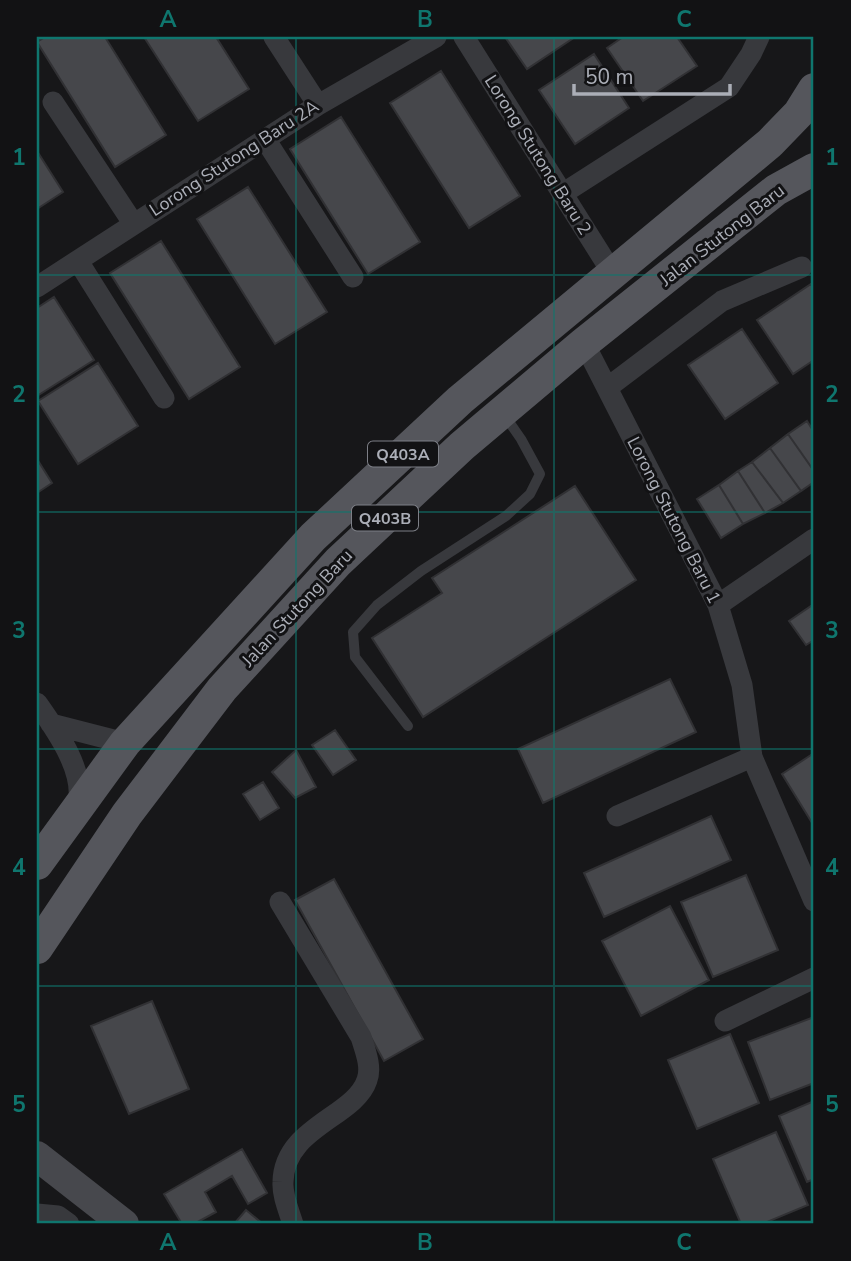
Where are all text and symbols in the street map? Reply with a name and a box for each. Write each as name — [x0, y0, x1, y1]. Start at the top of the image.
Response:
text: A — [159, 4, 177, 35]
text: B — [417, 4, 433, 35]
text: C — [676, 4, 692, 35]
scale bar — [574, 52, 730, 96]
text: 50 m — [585, 63, 634, 91]
street label: Lorong Stutong Baru 2 — [479, 71, 597, 239]
street label: Lorong Stutong Baru 2A — [145, 94, 323, 222]
text: 1 — [12, 142, 26, 173]
text: 1 — [825, 142, 839, 173]
street label: Jalan Stutong Baru — [654, 179, 789, 292]
text: 2 — [12, 379, 26, 410]
text: 2 — [825, 379, 839, 410]
street label: Lorong Stutong Baru 1 — [622, 433, 726, 607]
road number: Q403A — [368, 442, 438, 467]
road number: Q403B — [352, 505, 418, 530]
street label: Jalan Stutong Baru — [236, 544, 358, 673]
text: 3 — [12, 615, 26, 646]
text: 3 — [825, 615, 839, 646]
text: 4 — [12, 852, 26, 883]
text: 4 — [825, 852, 839, 883]
text: 5 — [12, 1089, 26, 1120]
text: 5 — [825, 1089, 839, 1120]
text: A — [159, 1227, 177, 1258]
text: B — [417, 1227, 433, 1258]
text: C — [676, 1227, 692, 1258]

